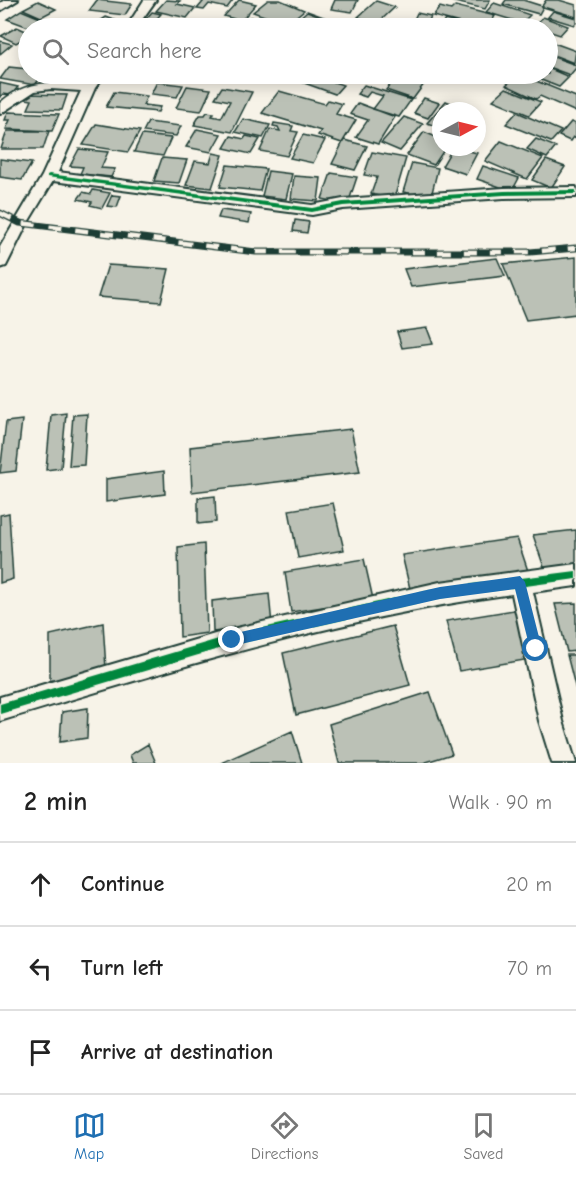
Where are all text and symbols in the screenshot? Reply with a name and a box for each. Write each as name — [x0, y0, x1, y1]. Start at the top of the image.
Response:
search box — [18, 18, 558, 84]
icon: search — [39, 35, 72, 68]
text: Search here — [87, 38, 202, 64]
north arrow — [432, 102, 486, 156]
route end — [218, 626, 244, 652]
route start — [522, 635, 548, 661]
text: 2 min — [24, 787, 87, 817]
text: Walk · 90 m — [449, 791, 552, 814]
icon: ahead — [24, 868, 57, 901]
text: Continue — [81, 871, 164, 897]
text: 20 m — [506, 873, 552, 896]
icon: left — [24, 952, 57, 985]
text: Turn left — [81, 955, 163, 981]
text: 70 m — [507, 957, 552, 980]
icon: arrive — [24, 1036, 57, 1069]
text: Arrive at destination — [81, 1039, 273, 1065]
tab: Map — [73, 1109, 106, 1163]
tab: Directions — [251, 1109, 318, 1163]
tab: Saved — [463, 1109, 503, 1163]

